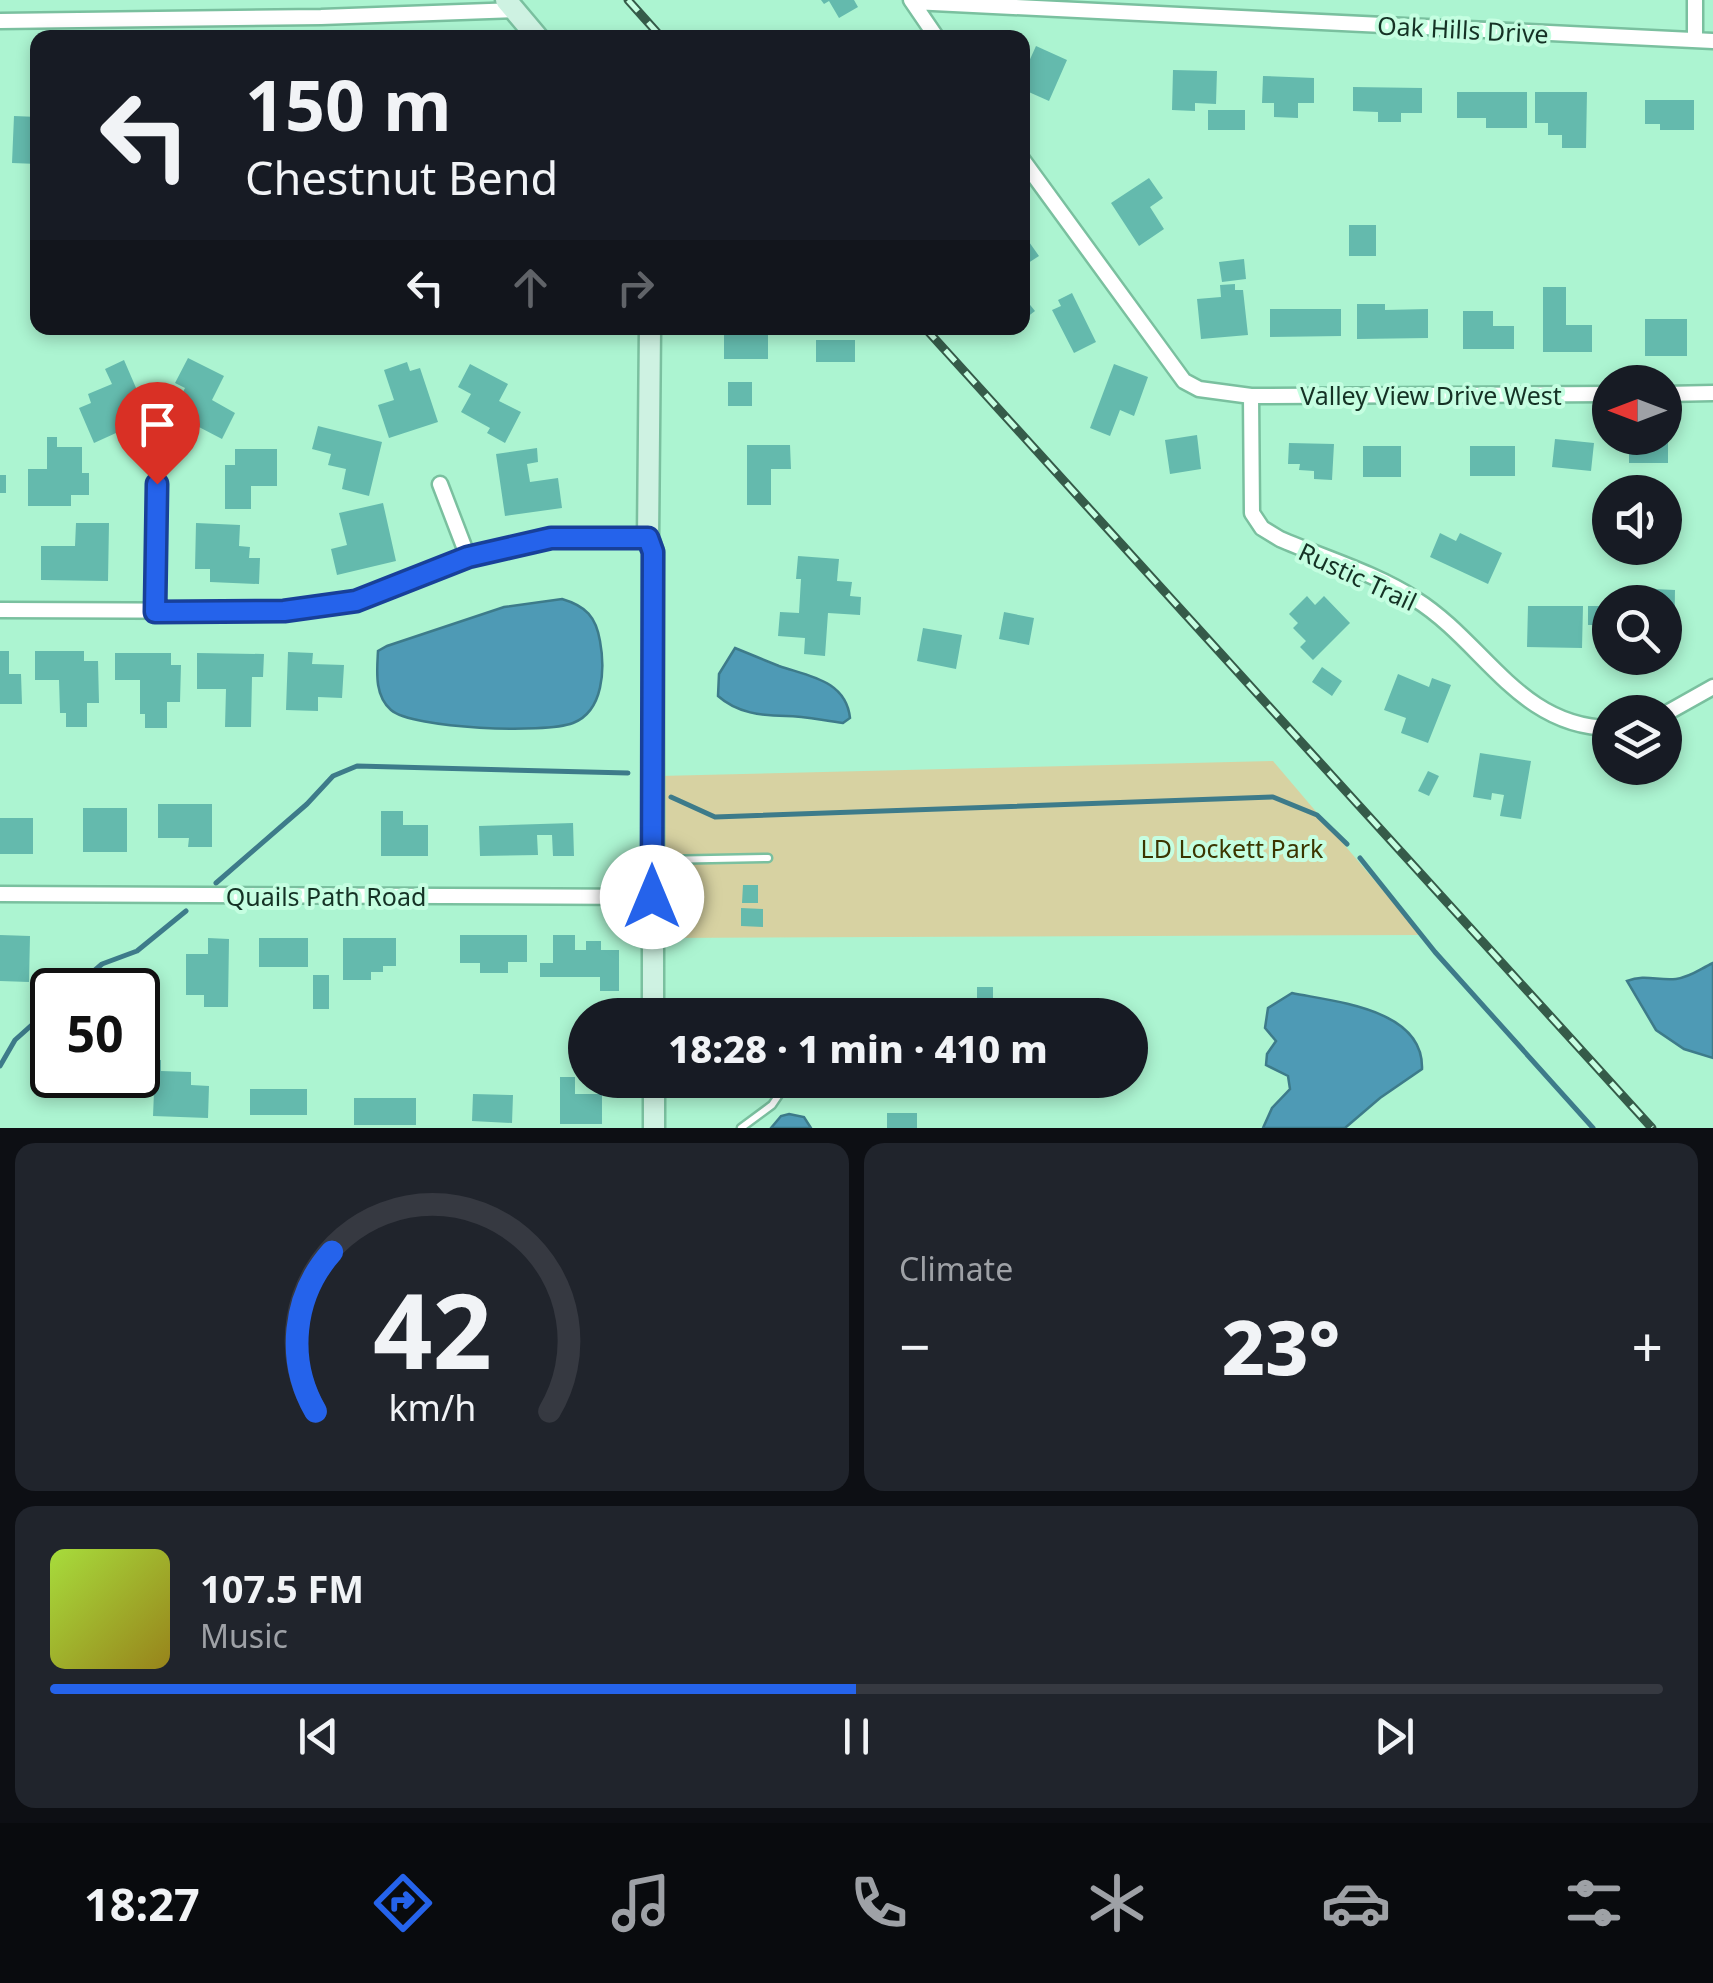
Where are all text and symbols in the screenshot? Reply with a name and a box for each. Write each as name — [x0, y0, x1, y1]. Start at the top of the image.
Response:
street label: Oak Hills Drive — [1376, 8, 1550, 50]
text: 150 m — [245, 56, 452, 152]
icon: left — [80, 70, 210, 200]
text: Chestnut Bend — [245, 147, 558, 208]
icon: left — [398, 260, 453, 315]
icon: ahead — [503, 260, 558, 315]
icon: right — [608, 260, 663, 315]
north arrow — [1592, 365, 1682, 455]
map controls — [1592, 365, 1682, 785]
street label: Valley View Drive West — [1300, 378, 1562, 412]
pin — [115, 382, 200, 485]
icon: arrive — [130, 397, 185, 452]
button: sound — [1592, 475, 1682, 565]
street label: Rustic Trail — [1294, 534, 1422, 618]
button: search — [1592, 585, 1682, 675]
button: layers — [1592, 695, 1682, 785]
park label: LD Lockett Park — [1141, 831, 1324, 865]
position arrow — [600, 845, 704, 949]
street label: Quails Path Road — [226, 879, 426, 913]
speed limit sign: 50 — [30, 968, 160, 1098]
text: 18:28 · 1 min · 410 m — [668, 1022, 1048, 1074]
text: Climate — [899, 1247, 1013, 1290]
text: 42 — [373, 1258, 491, 1399]
text: 23° — [1222, 1295, 1340, 1397]
text: − — [899, 1308, 930, 1383]
text: + — [1632, 1308, 1663, 1383]
text: km/h — [388, 1383, 476, 1431]
text: 107.5 FM — [200, 1562, 364, 1614]
text: Music — [200, 1614, 288, 1657]
icon: previous — [291, 1709, 346, 1764]
icon: pause — [829, 1709, 884, 1764]
icon: next — [1367, 1709, 1422, 1764]
icon: directions — [368, 1868, 438, 1938]
icon: music — [606, 1868, 676, 1938]
icon: phone — [844, 1868, 914, 1938]
icon: climate — [1082, 1868, 1152, 1938]
icon: car — [1321, 1868, 1391, 1938]
icon: filters — [1559, 1868, 1629, 1938]
text: 18:27 — [84, 1873, 200, 1934]

